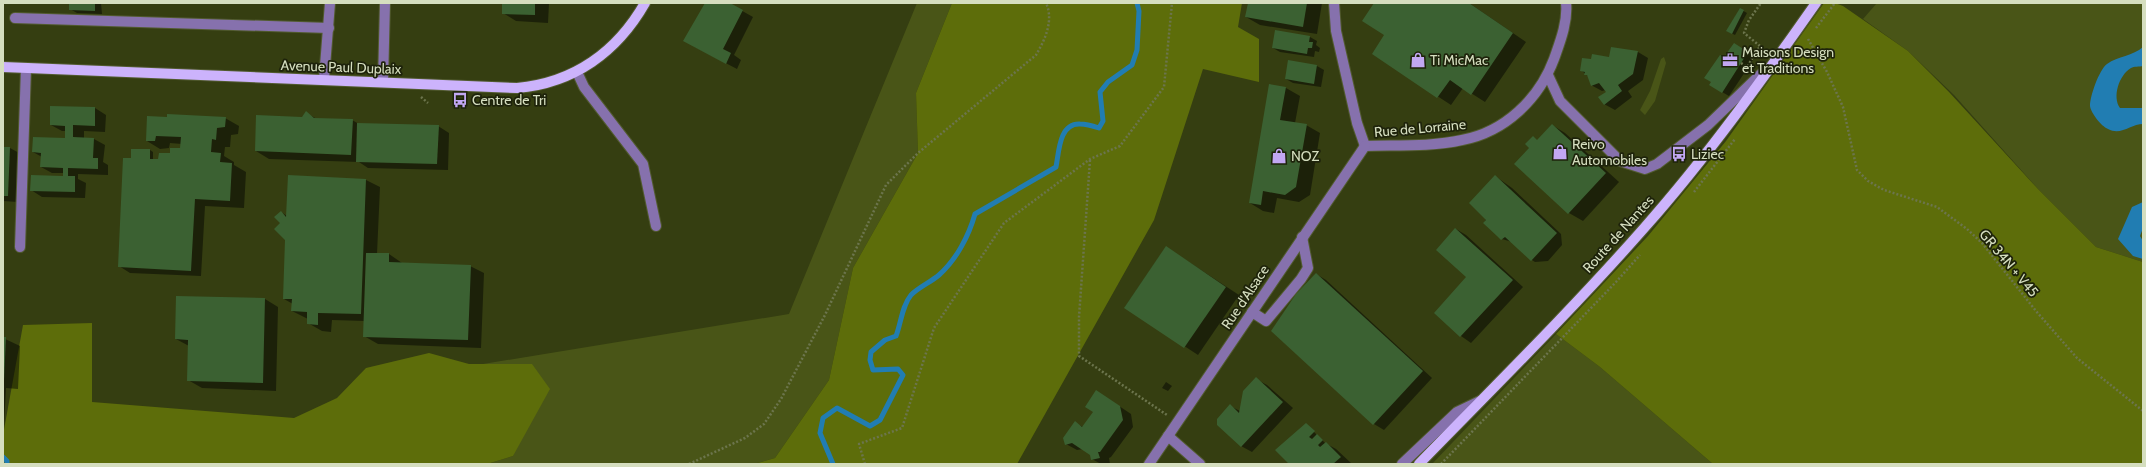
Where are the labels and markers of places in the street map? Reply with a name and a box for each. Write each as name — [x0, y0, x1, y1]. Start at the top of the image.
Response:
place label: Maisons Design et Traditions — [1742, 43, 1834, 77]
shop icon: Ti MicMac — [1409, 51, 1427, 69]
place label: Ti MicMac — [1430, 51, 1488, 69]
office icon: Maisons Design et Traditions — [1721, 51, 1739, 69]
bus stop icon: Centre de Tri — [451, 91, 469, 109]
place label: Centre de Tri — [472, 91, 546, 109]
place label: Reivo Automobiles — [1572, 135, 1647, 169]
shop icon: Reivo Automobiles — [1551, 143, 1569, 161]
bus stop icon: Liziec — [1670, 145, 1688, 163]
place label: Liziec — [1691, 145, 1724, 163]
shop icon: NOZ — [1270, 147, 1288, 165]
place label: NOZ — [1291, 147, 1319, 165]

